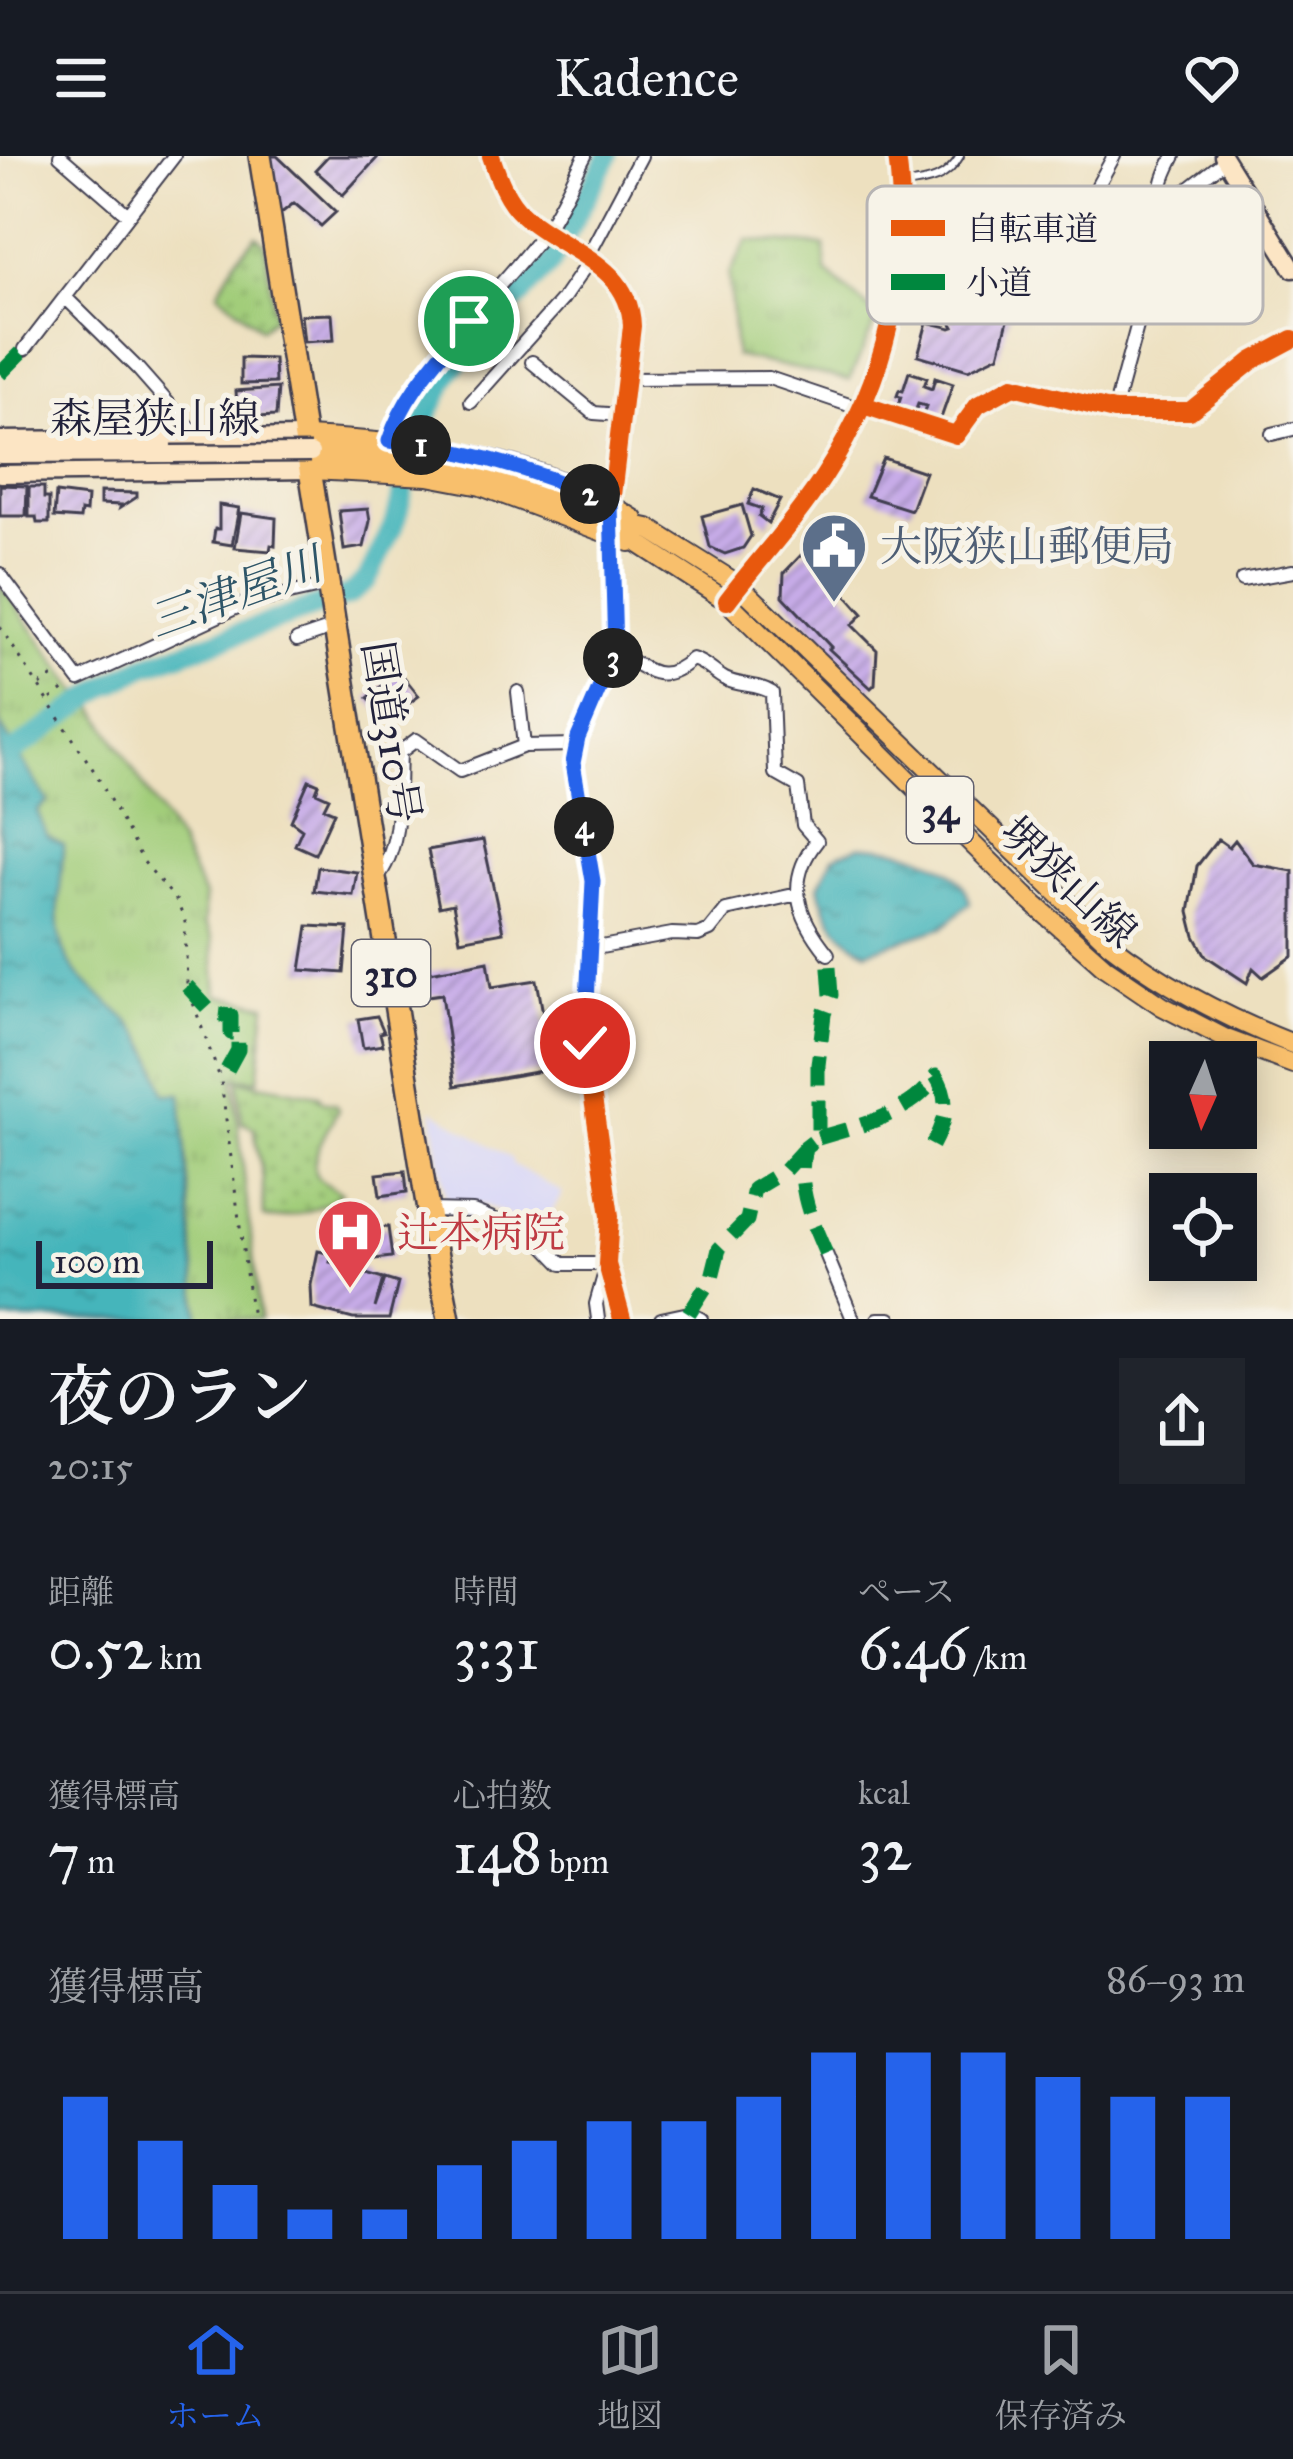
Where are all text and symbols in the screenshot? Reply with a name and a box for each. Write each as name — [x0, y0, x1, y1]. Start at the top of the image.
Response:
icon: menu — [48, 45, 114, 111]
text: Kadence — [554, 45, 739, 111]
icon: heart — [1179, 45, 1245, 111]
legend — [867, 186, 1263, 324]
text: 自転車道 — [966, 209, 1098, 249]
text: 小道 — [966, 263, 1032, 303]
pin — [418, 270, 520, 372]
icon: arrive — [436, 288, 502, 354]
street label: 森屋狭山線 — [50, 393, 260, 445]
pin: 1 — [391, 415, 451, 475]
text: 1 — [414, 425, 428, 465]
pin: 2 — [560, 464, 620, 524]
text: 2 — [582, 474, 598, 514]
public building icon: 大阪狭山郵便局 — [799, 511, 869, 605]
place label: 大阪狭山郵便局 — [880, 521, 1174, 573]
water label: 三津屋川 — [141, 534, 334, 649]
pin: 3 — [583, 628, 643, 688]
street label: 国道310号 — [351, 637, 431, 827]
text: 3 — [606, 638, 620, 678]
road number: 34 — [907, 777, 973, 843]
pin: 4 — [554, 797, 614, 857]
street label: 堺狭山線 — [989, 806, 1147, 959]
text: 4 — [575, 807, 593, 847]
road number: 310 — [352, 940, 430, 1006]
pin — [534, 992, 636, 1094]
icon: check — [552, 1010, 618, 1076]
north arrow — [1149, 1041, 1257, 1149]
map controls — [1149, 1041, 1257, 1281]
button: locate — [1149, 1173, 1257, 1281]
hospital icon: 辻本病院 — [315, 1197, 385, 1291]
place label: 辻本病院 — [397, 1207, 565, 1259]
scale bar — [36, 1235, 213, 1288]
text: 100 m — [54, 1242, 140, 1282]
text: 夜のラン — [48, 1356, 312, 1437]
button: share — [1119, 1358, 1245, 1484]
text: 20:15 — [48, 1442, 133, 1490]
text: 距離 — [48, 1572, 114, 1612]
text: 時間 — [453, 1572, 519, 1612]
text: ペース — [858, 1572, 955, 1612]
text: 0.52 — [48, 1612, 152, 1685]
text: 3:31 — [453, 1612, 540, 1685]
text: 6:46 — [858, 1612, 968, 1685]
text: km — [152, 1638, 202, 1678]
text: /km — [968, 1638, 1027, 1678]
text: kcal — [858, 1773, 910, 1813]
text: 獲得標高 — [48, 1776, 180, 1816]
text: 心拍数 — [453, 1776, 552, 1816]
text: 32 — [858, 1813, 912, 1886]
text: 7 — [48, 1816, 80, 1889]
text: 148 — [453, 1816, 542, 1889]
text: m — [80, 1842, 115, 1882]
text: bpm — [542, 1842, 609, 1882]
text: 86–93 m — [1106, 1955, 1245, 2003]
text: 獲得標高 — [48, 1963, 204, 2011]
tab: ホーム — [166, 2317, 265, 2436]
tab: 地図 — [597, 2317, 663, 2436]
tab: 保存済み — [995, 2317, 1127, 2436]

